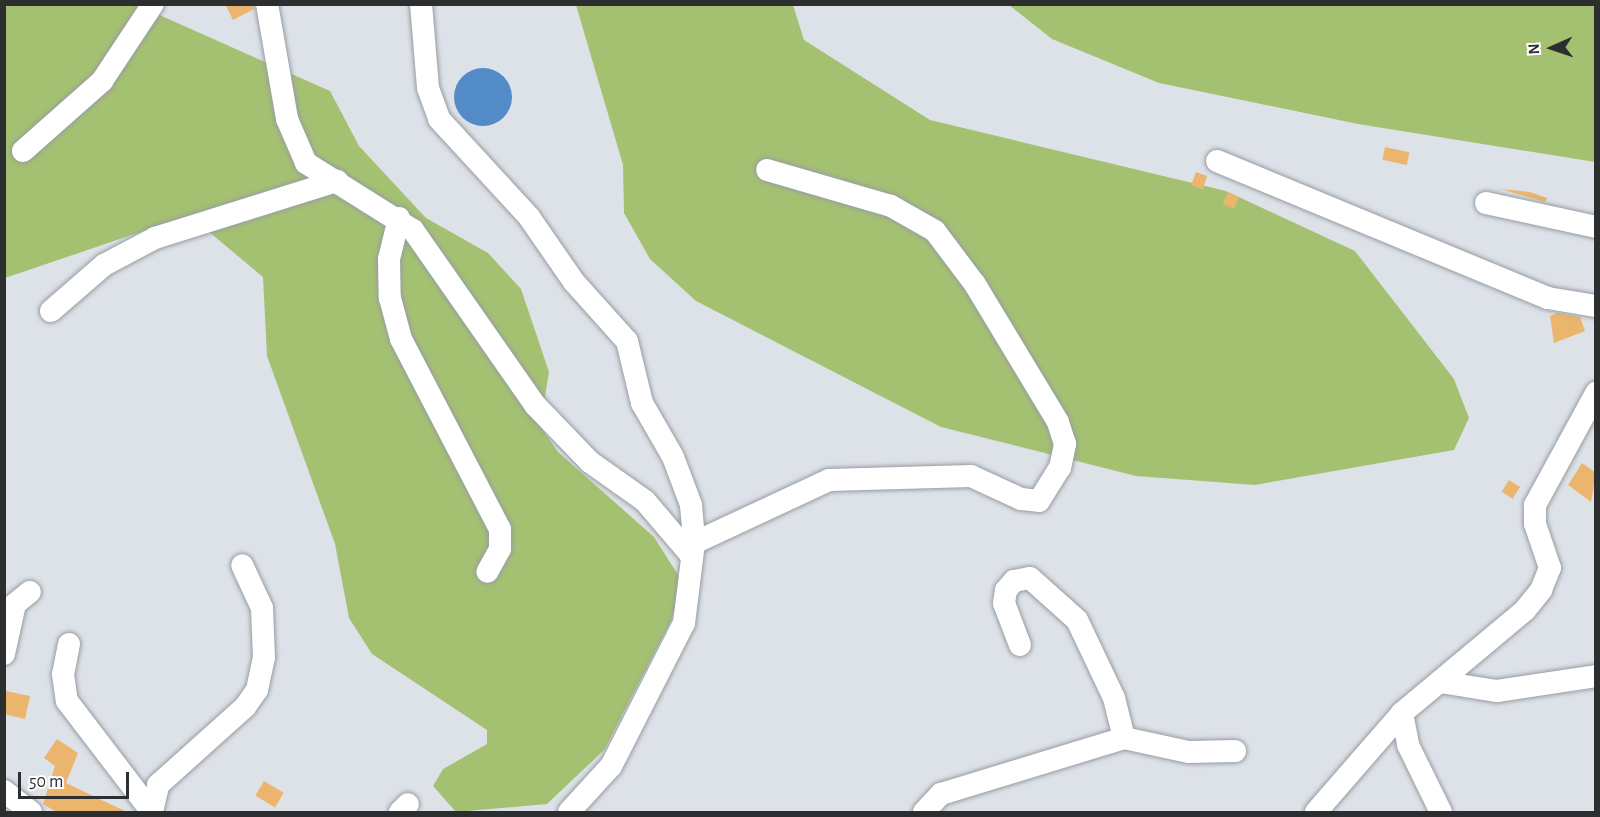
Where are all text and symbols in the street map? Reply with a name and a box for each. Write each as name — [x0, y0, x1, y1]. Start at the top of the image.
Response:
north arrow — [1522, 18, 1582, 78]
text: N — [1526, 43, 1542, 55]
scale bar — [21, 760, 132, 798]
text: 50 m — [29, 773, 63, 791]

